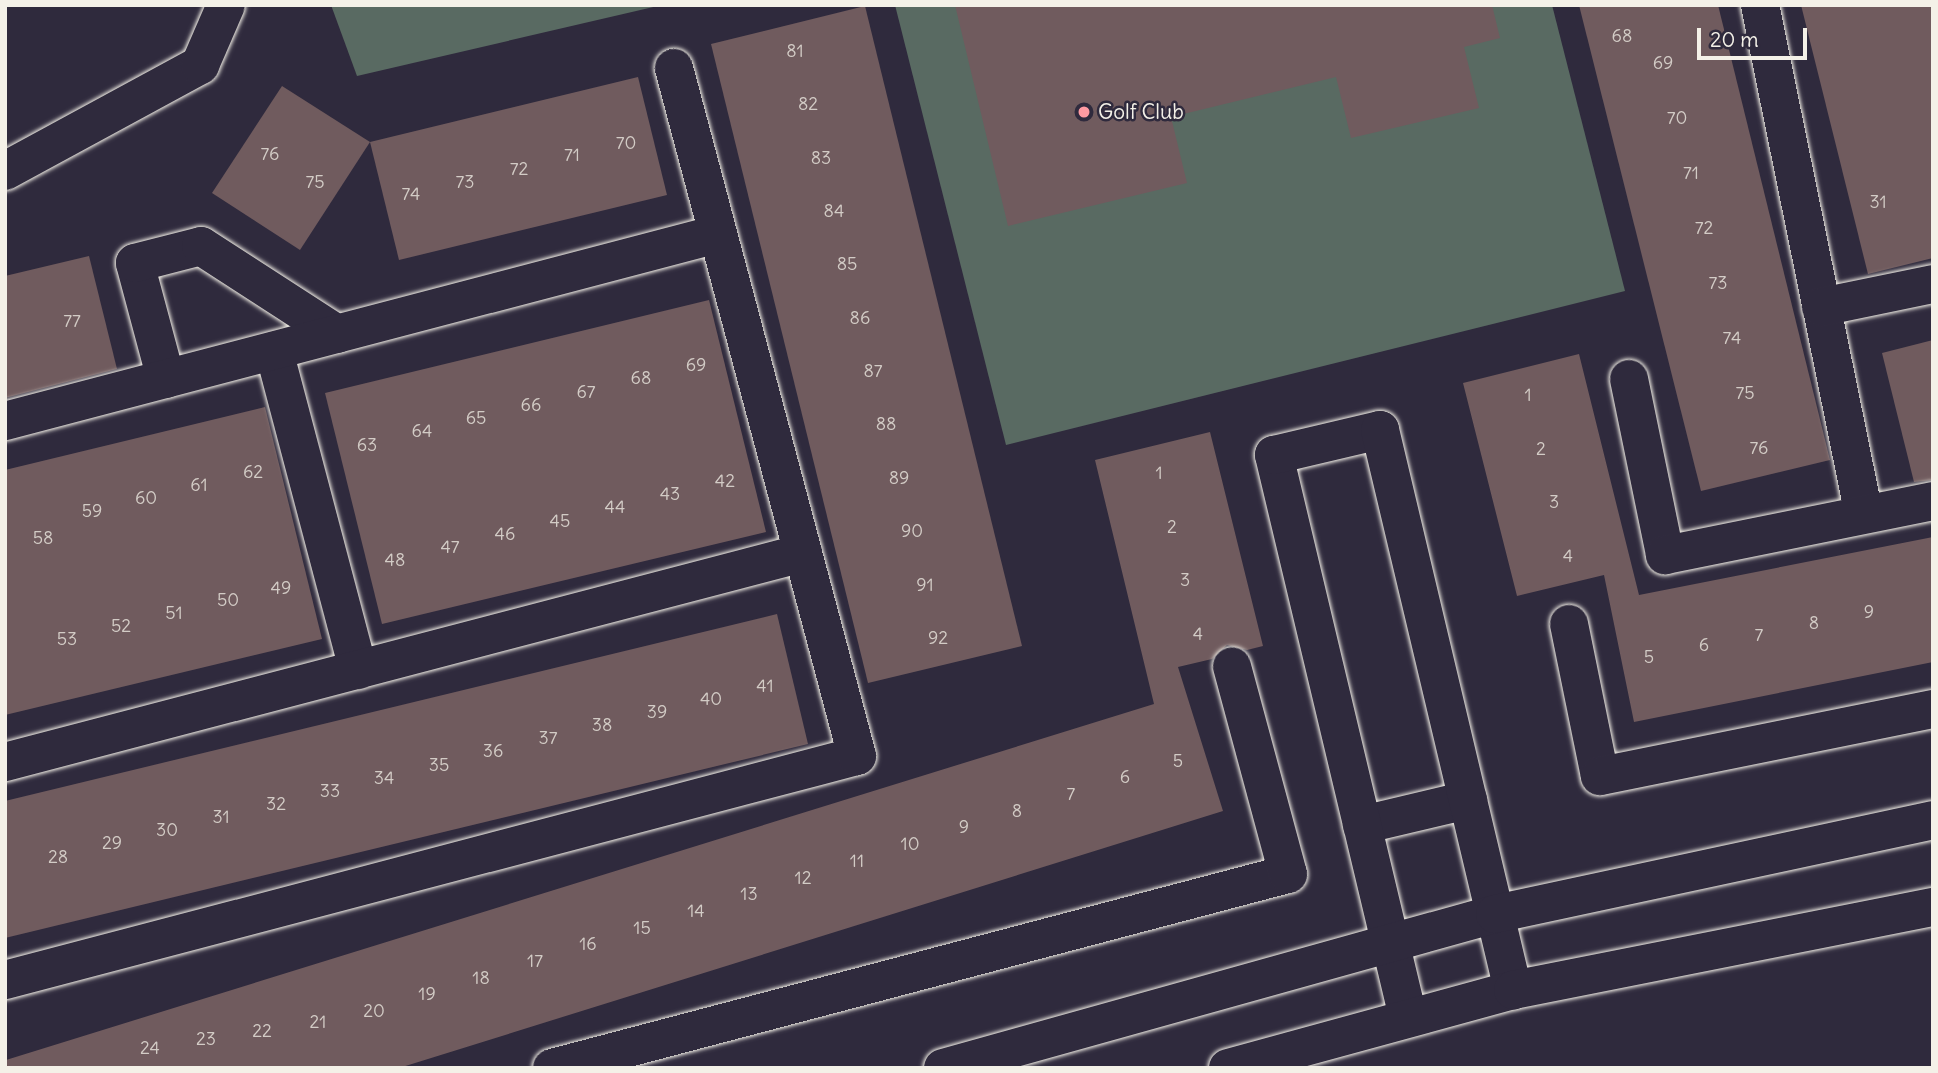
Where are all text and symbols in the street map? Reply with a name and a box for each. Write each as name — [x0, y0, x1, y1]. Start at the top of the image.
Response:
scale bar — [1700, 14, 1810, 58]
house number: 68 — [1612, 25, 1632, 47]
text: 20 m — [1710, 26, 1759, 53]
house number: 81 — [786, 40, 804, 62]
house number: 69 — [1653, 52, 1673, 74]
house number: 82 — [798, 93, 818, 115]
place label: Golf Club — [1098, 99, 1184, 125]
marker: Golf Club — [1076, 104, 1092, 120]
house number: 70 — [1667, 107, 1687, 129]
house number: 70 — [616, 132, 636, 154]
house number: 76 — [261, 143, 279, 165]
house number: 71 — [564, 144, 580, 166]
house number: 83 — [811, 147, 831, 169]
house number: 72 — [510, 158, 528, 180]
house number: 71 — [1683, 162, 1699, 184]
house number: 75 — [305, 171, 325, 193]
house number: 73 — [455, 171, 475, 193]
house number: 74 — [402, 183, 420, 205]
house number: 31 — [1869, 191, 1887, 213]
house number: 84 — [824, 200, 844, 222]
house number: 72 — [1695, 217, 1713, 239]
house number: 85 — [837, 253, 857, 275]
house number: 73 — [1708, 272, 1728, 294]
house number: 86 — [850, 307, 870, 329]
house number: 77 — [63, 310, 81, 332]
house number: 74 — [1723, 327, 1741, 349]
house number: 69 — [686, 354, 706, 376]
house number: 87 — [863, 360, 883, 382]
house number: 68 — [631, 367, 651, 389]
house number: 67 — [576, 381, 596, 403]
house number: 75 — [1735, 382, 1755, 404]
house number: 1 — [1524, 384, 1532, 406]
house number: 66 — [521, 394, 541, 416]
house number: 65 — [466, 407, 486, 429]
house number: 88 — [876, 413, 896, 435]
house number: 64 — [412, 420, 432, 442]
house number: 63 — [357, 434, 377, 456]
house number: 76 — [1750, 437, 1768, 459]
house number: 2 — [1536, 438, 1546, 460]
house number: 62 — [243, 461, 263, 483]
house number: 1 — [1155, 462, 1163, 484]
house number: 89 — [889, 467, 909, 489]
house number: 42 — [715, 470, 735, 492]
house number: 61 — [190, 474, 208, 496]
house number: 43 — [660, 483, 680, 505]
house number: 60 — [135, 487, 157, 509]
house number: 3 — [1549, 491, 1559, 513]
house number: 44 — [605, 496, 625, 518]
house number: 59 — [82, 500, 102, 522]
house number: 45 — [550, 510, 570, 532]
house number: 2 — [1167, 516, 1177, 538]
house number: 90 — [901, 520, 923, 542]
house number: 46 — [495, 523, 515, 545]
house number: 58 — [33, 527, 53, 549]
house number: 47 — [440, 536, 460, 558]
house number: 4 — [1563, 545, 1573, 567]
house number: 48 — [385, 549, 405, 571]
house number: 3 — [1180, 569, 1190, 591]
house number: 91 — [916, 574, 934, 596]
house number: 49 — [271, 577, 291, 599]
house number: 50 — [217, 589, 239, 611]
house number: 9 — [1864, 601, 1874, 623]
house number: 51 — [165, 602, 183, 624]
house number: 8 — [1809, 612, 1819, 634]
house number: 52 — [111, 615, 131, 637]
house number: 4 — [1193, 623, 1203, 645]
house number: 7 — [1755, 624, 1763, 646]
house number: 92 — [928, 627, 948, 649]
house number: 53 — [57, 628, 77, 650]
house number: 6 — [1699, 634, 1709, 656]
house number: 5 — [1644, 646, 1654, 668]
house number: 41 — [756, 675, 774, 697]
house number: 40 — [700, 688, 722, 710]
house number: 39 — [647, 701, 667, 723]
house number: 38 — [592, 714, 612, 736]
house number: 37 — [538, 727, 558, 749]
house number: 36 — [483, 740, 503, 762]
house number: 5 — [1173, 750, 1183, 772]
house number: 35 — [429, 754, 449, 776]
house number: 6 — [1120, 766, 1130, 788]
house number: 34 — [374, 767, 394, 789]
house number: 33 — [320, 780, 340, 802]
house number: 7 — [1067, 783, 1075, 805]
house number: 32 — [266, 793, 286, 815]
house number: 8 — [1012, 800, 1022, 822]
house number: 31 — [212, 806, 230, 828]
house number: 9 — [959, 816, 969, 838]
house number: 30 — [156, 819, 178, 841]
house number: 29 — [102, 832, 122, 854]
house number: 10 — [901, 833, 919, 855]
house number: 28 — [48, 846, 68, 868]
house number: 11 — [850, 850, 864, 872]
house number: 12 — [794, 867, 812, 889]
house number: 13 — [740, 883, 758, 905]
house number: 14 — [687, 900, 705, 922]
house number: 15 — [633, 917, 651, 939]
house number: 16 — [579, 933, 597, 955]
house number: 17 — [527, 950, 543, 972]
house number: 18 — [472, 967, 490, 989]
house number: 19 — [418, 983, 436, 1005]
house number: 20 — [363, 1000, 385, 1022]
house number: 21 — [309, 1011, 327, 1033]
house number: 22 — [252, 1020, 272, 1042]
house number: 23 — [196, 1028, 216, 1050]
house number: 24 — [140, 1037, 160, 1059]

